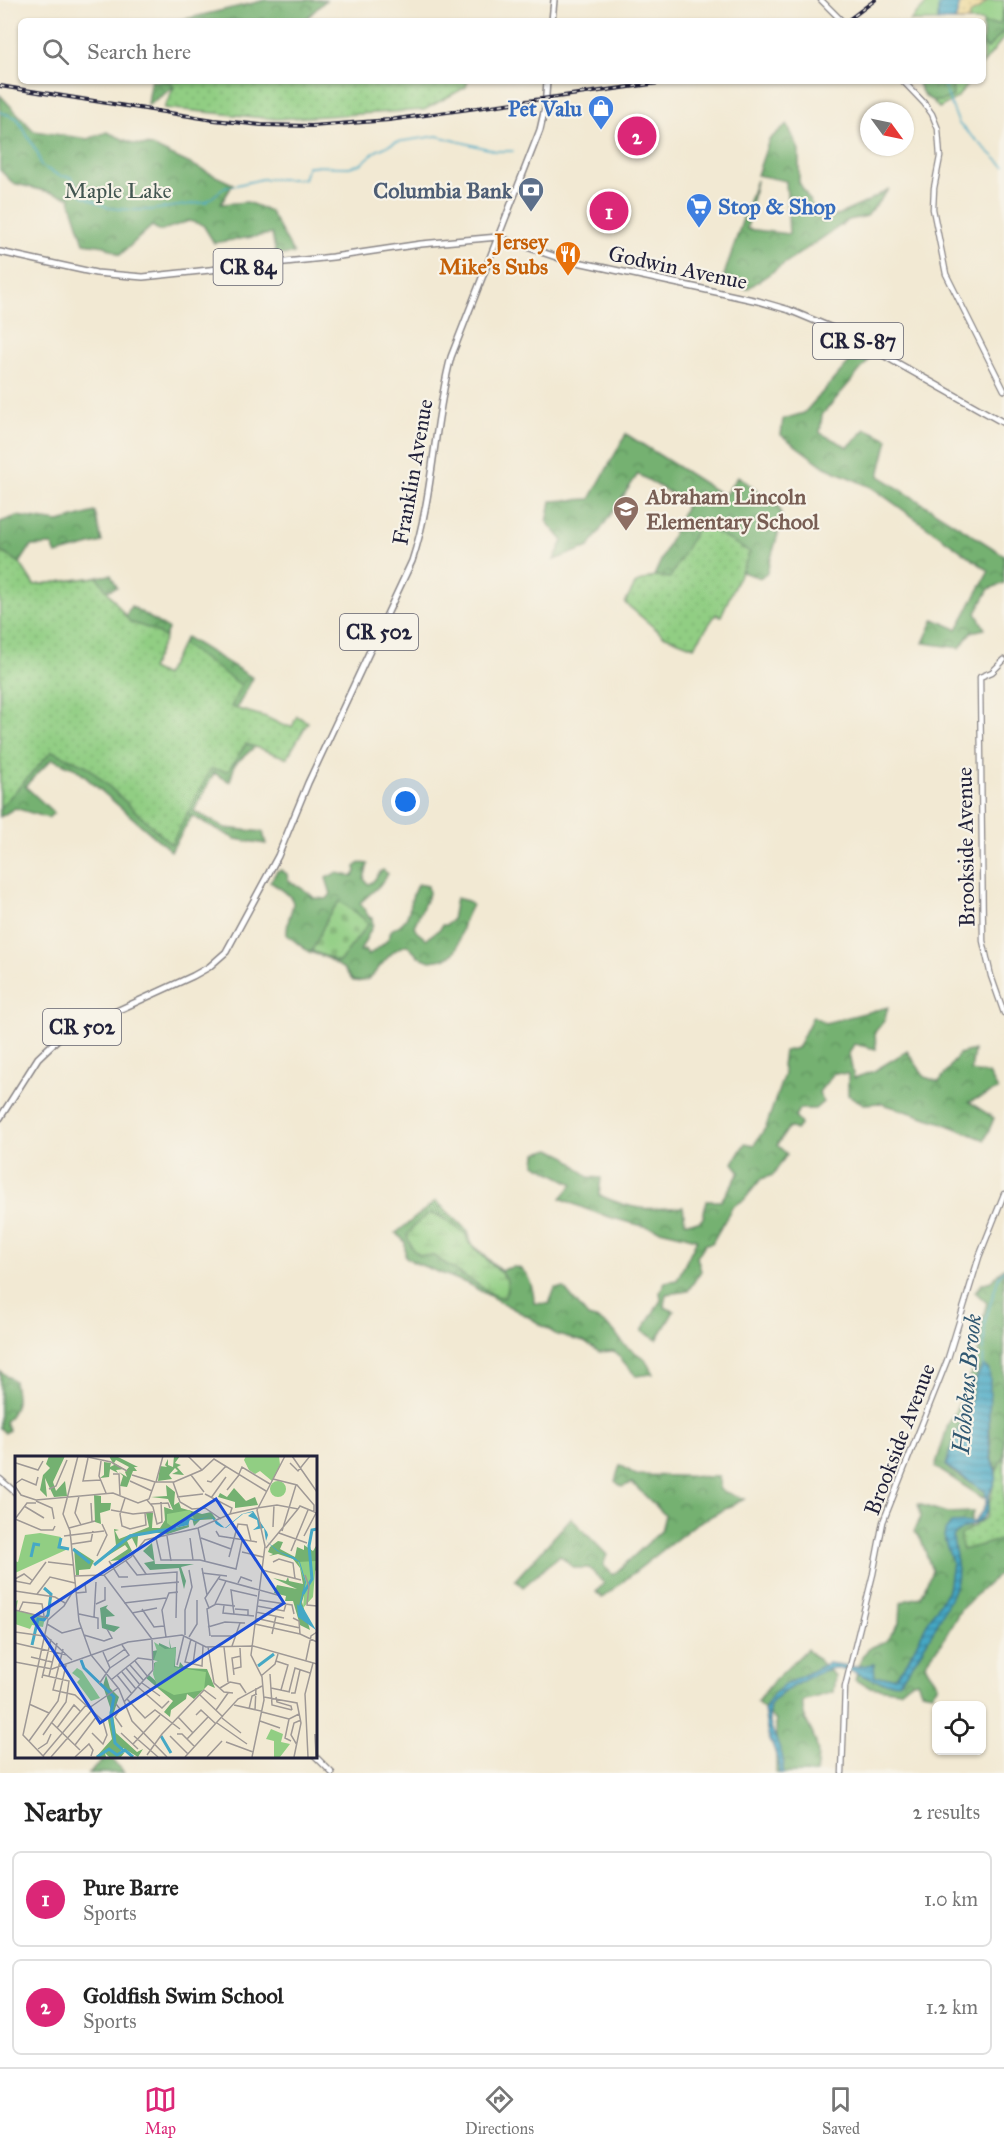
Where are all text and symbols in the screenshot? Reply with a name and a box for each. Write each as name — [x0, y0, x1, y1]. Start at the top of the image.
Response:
search box — [18, 18, 986, 84]
icon: search — [39, 35, 72, 68]
text: Search here — [87, 38, 191, 65]
shop icon: Pet Valu — [586, 93, 616, 131]
place label: Pet Valu — [508, 95, 582, 122]
north arrow — [860, 102, 914, 156]
pin: 2 — [618, 114, 656, 158]
bank icon: Columbia Bank — [516, 175, 546, 213]
park label: Maple Lake — [64, 177, 172, 204]
place label: Columbia Bank — [373, 177, 513, 204]
pin: 1 — [590, 188, 628, 234]
supermarket icon: Stop & Shop — [684, 191, 714, 229]
place label: Stop & Shop — [718, 193, 836, 220]
place label: Jersey Mike's Subs — [439, 228, 550, 280]
restaurant icon: Jersey Mike's Subs — [553, 239, 583, 277]
street label: Godwin Avenue — [606, 240, 750, 295]
road number: CR 84 — [214, 249, 282, 285]
road number: CR S-87 — [813, 323, 903, 359]
street label: Franklin Avenue — [386, 397, 439, 547]
place label: Abraham Lincoln Elementary School — [644, 483, 820, 535]
school or university icon: Abraham Lincoln Elementary School — [611, 494, 641, 532]
road number: CR 502 — [340, 614, 418, 650]
street label: Brookside Avenue — [951, 767, 980, 927]
your location — [391, 787, 420, 816]
road number: CR 502 — [43, 1009, 121, 1045]
water label: Hohokus Brook — [946, 1312, 988, 1456]
street label: Brookside Avenue — [858, 1360, 941, 1519]
inset map — [15, 1456, 316, 1758]
map controls — [932, 1701, 986, 1755]
button: locate — [932, 1701, 986, 1755]
text: Nearby — [24, 1796, 102, 1828]
text: 2 results — [912, 1800, 980, 1824]
text: Pure Barre — [83, 1874, 179, 1901]
text: 1 — [42, 1887, 49, 1911]
text: 1.0 km — [924, 1887, 978, 1911]
text: Sports — [83, 1901, 137, 1925]
text: Goldfish Swim School — [83, 1982, 284, 2009]
text: 2 — [41, 1995, 50, 2019]
text: 1.2 km — [926, 1995, 978, 2019]
text: Sports — [83, 2009, 137, 2033]
tab: Map — [144, 2083, 177, 2138]
tab: Directions — [465, 2083, 534, 2138]
tab: Saved — [822, 2083, 860, 2138]

